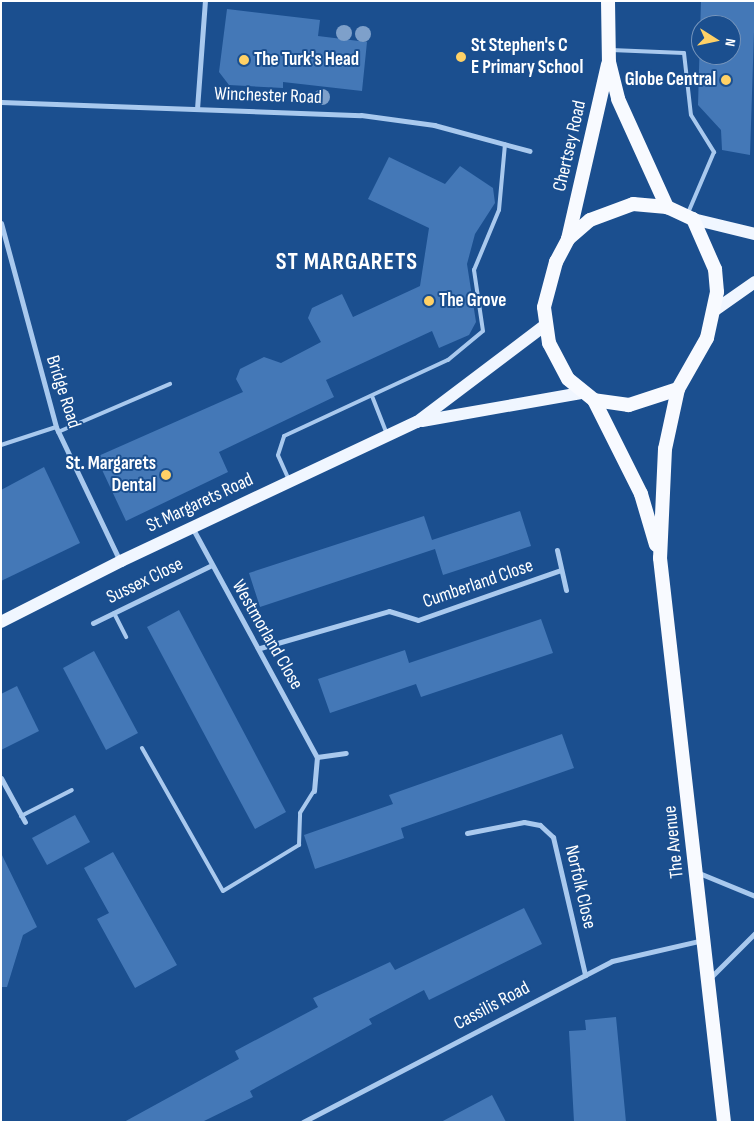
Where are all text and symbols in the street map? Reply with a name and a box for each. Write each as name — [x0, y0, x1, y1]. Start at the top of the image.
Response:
north arrow — [691, 15, 741, 65]
place label: St Stephen's C E Primary School — [471, 35, 583, 79]
text: N — [721, 37, 739, 48]
place label: The Turk's Head — [254, 49, 359, 71]
marker: St Stephen's C E Primary School — [455, 51, 467, 63]
marker: The Turk's Head — [238, 54, 250, 66]
place label: Globe Central — [625, 69, 716, 91]
marker: Globe Central — [720, 74, 732, 86]
street label: Winchester Road — [214, 83, 322, 109]
street label: Chertsey Road — [548, 98, 592, 194]
district label: ST MARGARETS — [274, 248, 420, 276]
place label: The Grove — [439, 290, 506, 312]
marker: The Grove — [423, 295, 435, 307]
street label: Bridge Road — [41, 353, 85, 431]
place label: St. Margarets Dental — [65, 453, 156, 497]
street label: St Margarets Road — [143, 468, 257, 538]
marker: St. Margarets Dental — [160, 469, 172, 481]
street label: Sussex Close — [103, 553, 187, 609]
street label: Cumberland Close — [420, 554, 536, 614]
street label: Westmorland Close — [226, 576, 308, 694]
street label: The Avenue — [659, 805, 689, 879]
street label: Norfolk Close — [559, 843, 601, 931]
street label: Cassilis Road — [450, 977, 534, 1035]

